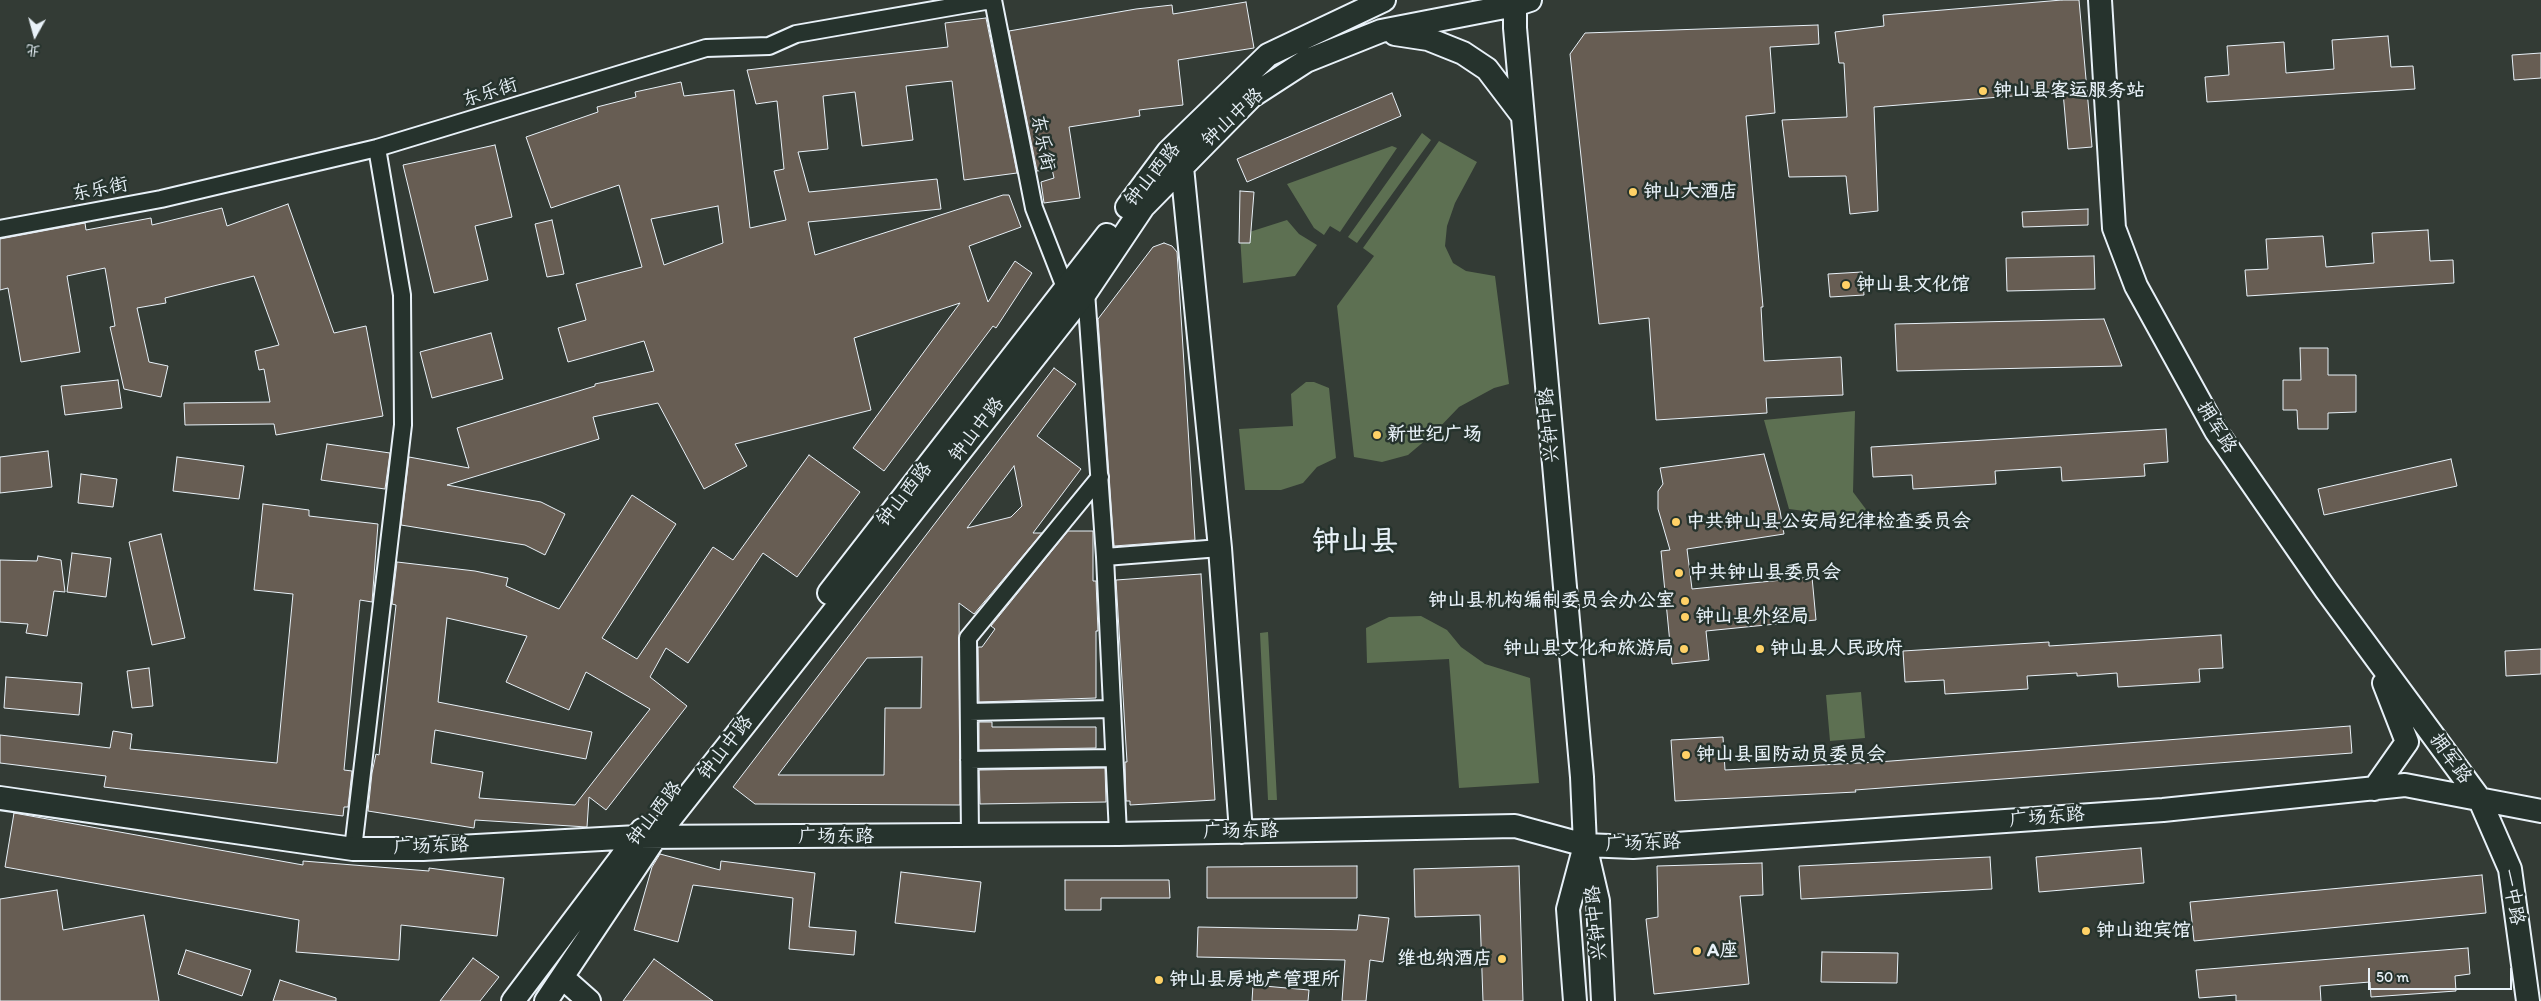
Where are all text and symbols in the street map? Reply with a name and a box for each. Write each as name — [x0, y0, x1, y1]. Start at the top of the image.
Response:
north arrow — [10, 10, 60, 60]
text: 北 — [25, 41, 41, 60]
street label: 东乐街 — [459, 74, 521, 112]
place label: 钟山县客运服务站 — [1993, 80, 2145, 102]
street label: 钟山中路 — [1197, 84, 1269, 152]
marker: 钟山县客运服务站 — [1977, 85, 1989, 97]
street label: 东乐街 — [1025, 113, 1059, 173]
street label: 钟山西路 — [1120, 138, 1186, 212]
street label: 东乐街 — [70, 173, 130, 207]
place label: 钟山大酒店 — [1643, 181, 1738, 203]
marker: 钟山大酒店 — [1627, 186, 1639, 198]
place label: 钟山县文化馆 — [1856, 274, 1970, 296]
marker: 钟山县文化馆 — [1840, 279, 1852, 291]
street label: 兴钟中路 — [1535, 386, 1565, 464]
street label: 钟山中路 — [945, 393, 1009, 467]
street label: 拥军路 — [2191, 398, 2241, 458]
place label: 新世纪广场 — [1387, 424, 1482, 446]
marker: 新世纪广场 — [1371, 429, 1383, 441]
street label: 钟山西路 — [873, 458, 937, 532]
place label: 中共钟山县公安局纪律检查委员会 — [1686, 511, 1971, 533]
marker: 中共钟山县公安局纪律检查委员会 — [1670, 516, 1682, 528]
district label: 钟山县 — [1312, 526, 1398, 560]
place label: 中共钟山县委员会 — [1689, 562, 1841, 584]
marker: 中共钟山县委员会 — [1673, 567, 1685, 579]
place label: 钟山县机构编制委员会办公室 — [1428, 590, 1675, 612]
marker: 钟山县机构编制委员会办公室 — [1679, 595, 1691, 607]
place label: 钟山县外经局 — [1695, 606, 1809, 628]
marker: 钟山县外经局 — [1679, 611, 1691, 623]
place label: 钟山县文化和旅游局 — [1503, 638, 1674, 660]
place label: 钟山县人民政府 — [1770, 638, 1903, 660]
marker: 钟山县文化和旅游局 — [1678, 643, 1690, 655]
marker: 钟山县人民政府 — [1754, 643, 1766, 655]
street label: 钟山中路 — [694, 711, 758, 785]
street label: 拥军路 — [2424, 729, 2476, 789]
place label: 钟山县国防动员委员会 — [1696, 744, 1886, 766]
marker: 钟山县国防动员委员会 — [1680, 749, 1692, 761]
street label: 钟山西路 — [623, 777, 687, 851]
street label: 广场东路 — [2008, 803, 2086, 833]
street label: 广场东路 — [1203, 820, 1279, 844]
street label: 广场东路 — [798, 826, 874, 848]
street label: 广场东路 — [1605, 831, 1681, 857]
street label: 广场东路 — [393, 834, 469, 860]
street label: 一中路 — [2496, 867, 2528, 927]
street label: 兴钟中路 — [1582, 884, 1612, 962]
place label: 钟山迎宾馆 — [2096, 920, 2191, 942]
marker: 钟山迎宾馆 — [2080, 925, 2092, 937]
place label: A座 — [1707, 940, 1738, 962]
marker: A座 — [1691, 945, 1703, 957]
place label: 维也纳酒店 — [1397, 948, 1492, 970]
marker: 维也纳酒店 — [1496, 953, 1508, 965]
scale bar — [2371, 958, 2515, 990]
text: 50 m — [2376, 968, 2409, 986]
place label: 钟山县房地产管理所 — [1169, 969, 1340, 991]
marker: 钟山县房地产管理所 — [1153, 974, 1165, 986]

